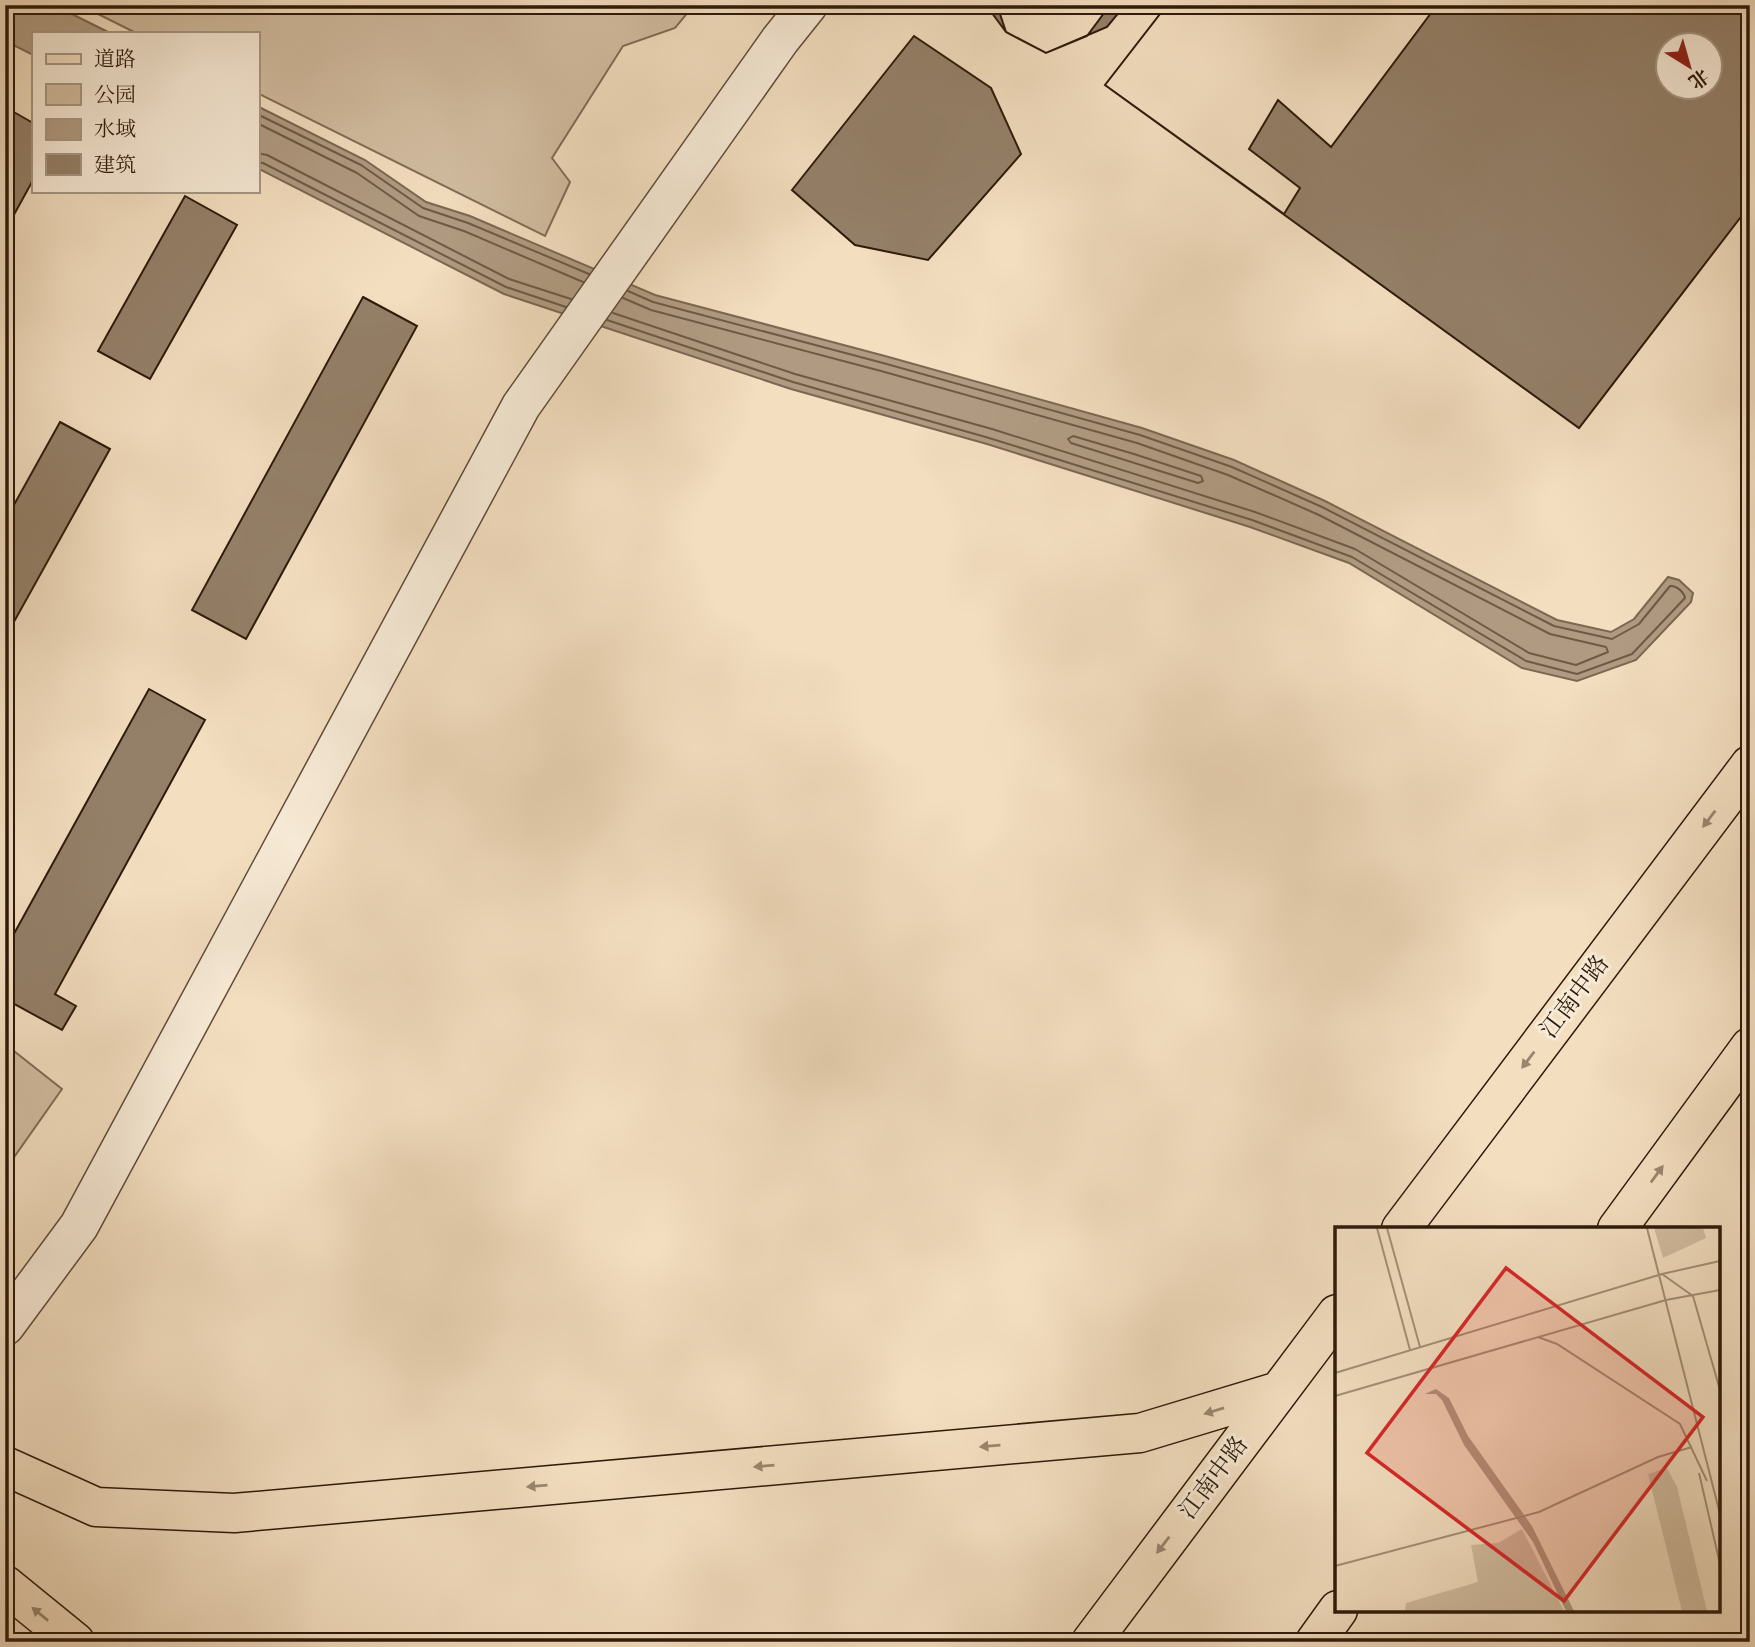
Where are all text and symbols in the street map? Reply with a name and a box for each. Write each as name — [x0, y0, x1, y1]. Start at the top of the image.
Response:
legend — [32, 32, 259, 192]
north arrow — [1654, 32, 1724, 102]
text: 道路 — [94, 47, 136, 73]
text: 北 — [1684, 63, 1713, 93]
text: 公园 — [94, 83, 136, 109]
text: 水域 — [94, 117, 136, 143]
text: 建筑 — [94, 153, 136, 179]
one-way arrow — [1701, 810, 1716, 828]
street label: 江南中路 — [1534, 950, 1616, 1044]
one-way arrow — [1521, 1051, 1535, 1069]
one-way arrow — [1650, 1165, 1664, 1183]
inset map — [1335, 1227, 1720, 1612]
one-way arrow — [1203, 1406, 1224, 1416]
street label: 江南中路 — [1173, 1431, 1255, 1525]
one-way arrow — [979, 1441, 1001, 1452]
one-way arrow — [752, 1461, 774, 1472]
one-way arrow — [526, 1481, 548, 1492]
one-way arrow — [1157, 1536, 1171, 1554]
one-way arrow — [32, 1606, 50, 1621]

